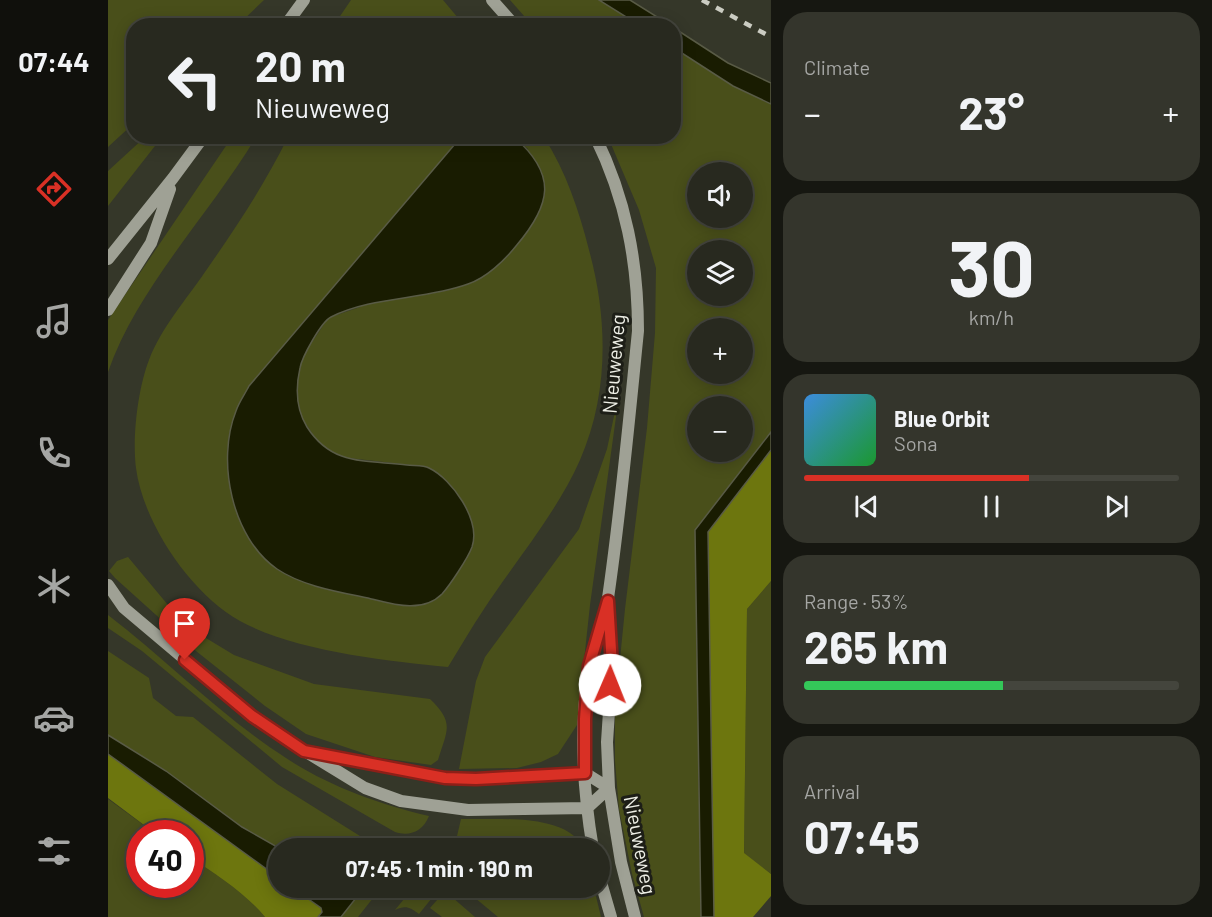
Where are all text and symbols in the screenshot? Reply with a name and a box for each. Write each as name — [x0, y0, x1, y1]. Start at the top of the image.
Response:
text: 20 m — [255, 40, 346, 90]
icon: left — [156, 42, 234, 120]
text: 07:44 — [18, 45, 90, 77]
text: Climate — [804, 55, 870, 79]
text: 23° — [959, 85, 1024, 139]
text: Nieuweweg — [255, 91, 390, 123]
text: − — [804, 93, 821, 133]
text: + — [1162, 93, 1179, 133]
map controls — [687, 162, 753, 462]
button: sound — [687, 162, 753, 228]
icon: directions — [33, 168, 75, 210]
text: 30 — [948, 219, 1035, 313]
button: layers — [687, 240, 753, 306]
icon: music — [33, 300, 75, 342]
text: km/h — [969, 305, 1014, 329]
street label: Nieuweweg — [597, 313, 629, 415]
button: + — [687, 318, 753, 384]
button: − — [687, 396, 753, 462]
text: Blue Orbit — [894, 405, 990, 431]
text: Sona — [894, 431, 938, 455]
icon: phone — [33, 432, 75, 474]
icon: previous — [850, 490, 883, 523]
icon: pause — [975, 490, 1008, 523]
icon: next — [1100, 490, 1133, 523]
icon: climate — [33, 565, 75, 607]
text: Range · 53% — [804, 589, 908, 613]
pin — [159, 598, 210, 660]
icon: arrive — [168, 607, 201, 640]
text: 265 km — [804, 619, 948, 673]
position arrow — [578, 653, 642, 717]
icon: car — [33, 697, 75, 739]
text: Arrival — [804, 779, 860, 803]
street label: Nieuweweg — [620, 793, 662, 896]
text: 07:45 — [804, 809, 920, 863]
speed limit sign: 40 — [126, 820, 204, 898]
icon: filters — [33, 830, 75, 872]
text: 07:45 · 1 min · 190 m — [345, 855, 533, 881]

